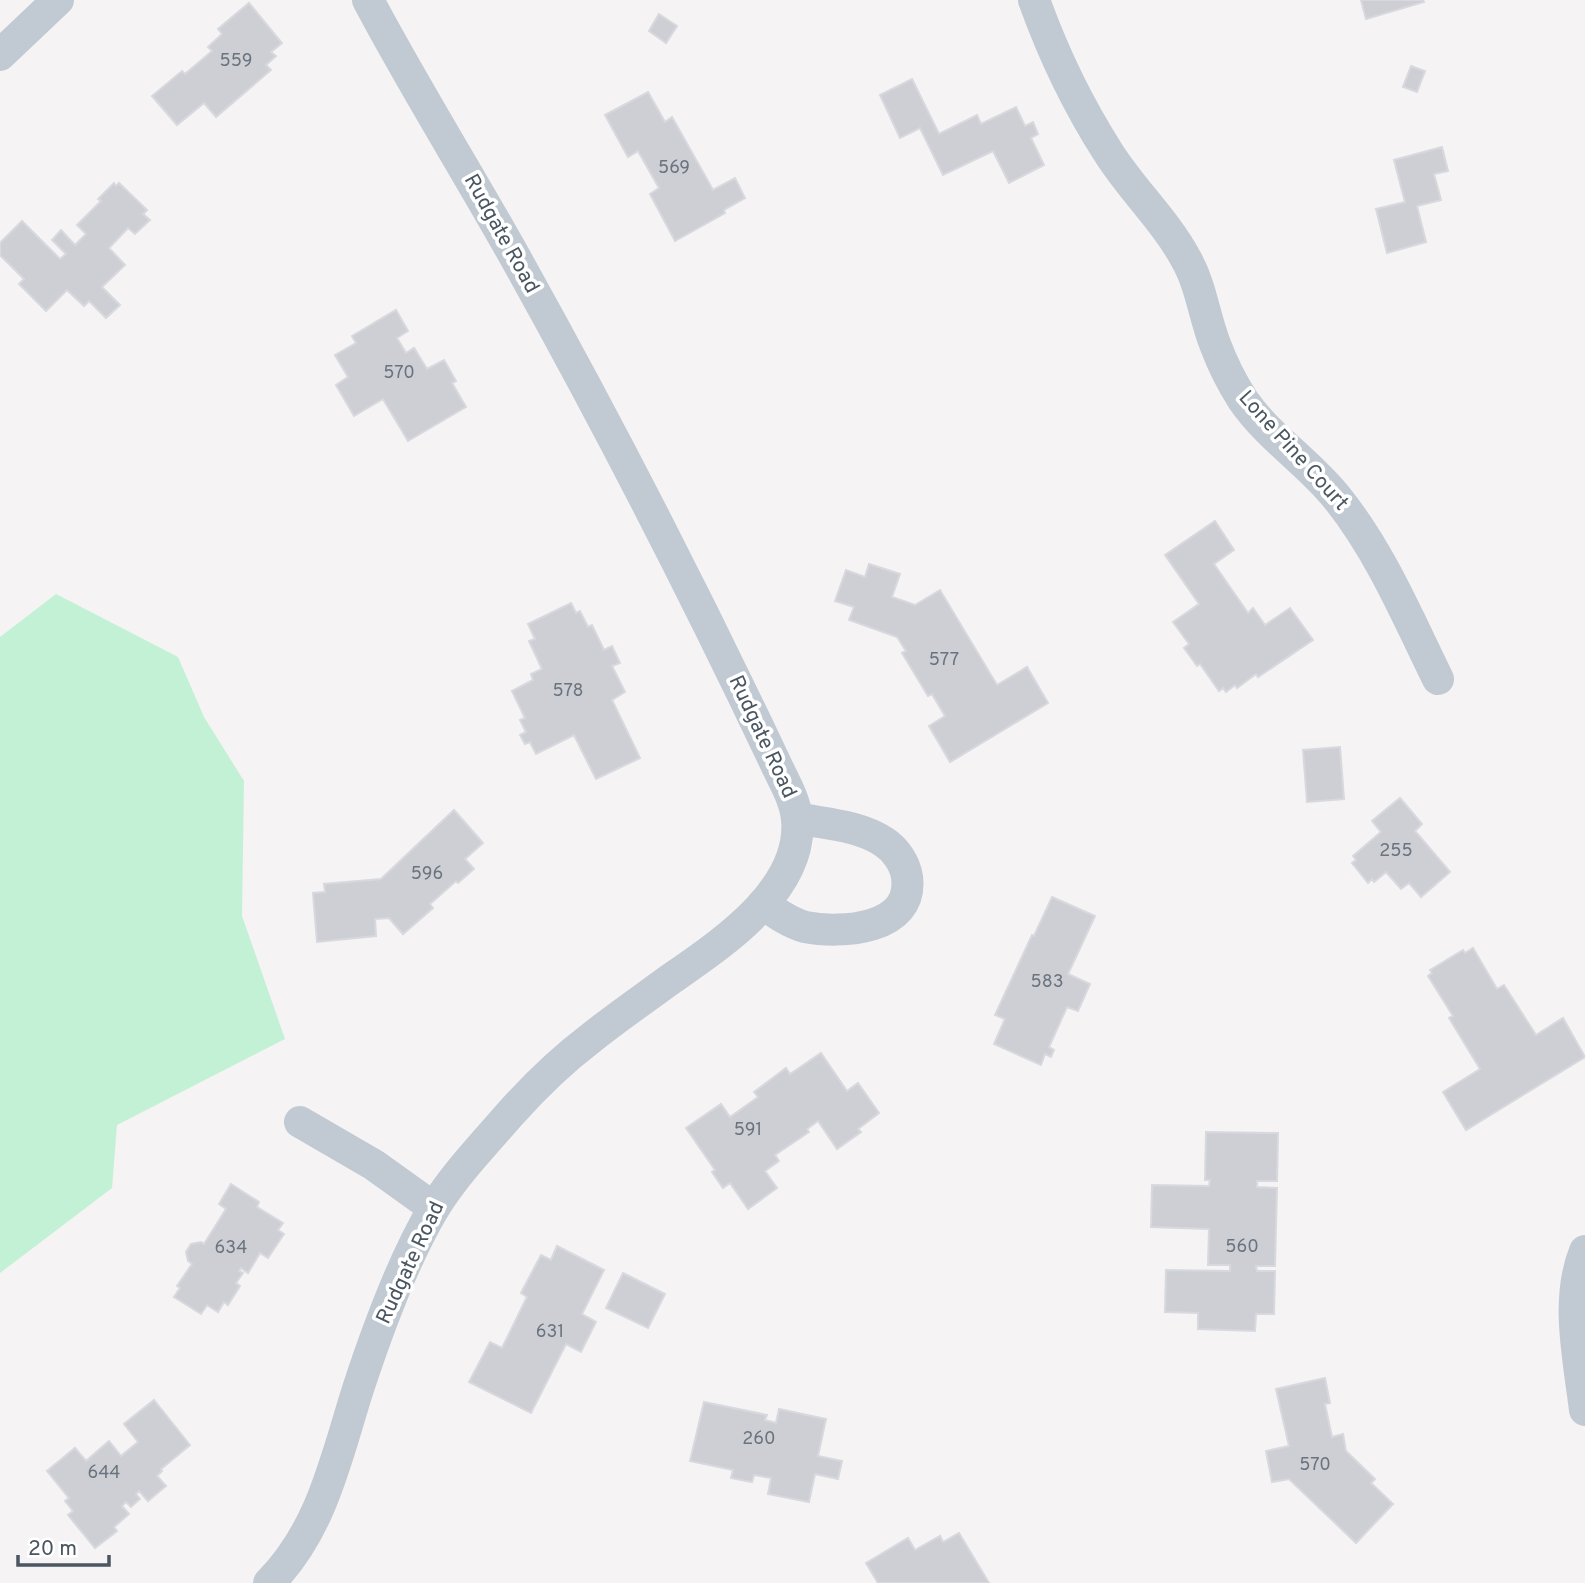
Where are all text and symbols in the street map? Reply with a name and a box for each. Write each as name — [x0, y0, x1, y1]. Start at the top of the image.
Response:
house number: 559 — [220, 50, 252, 73]
house number: 569 — [658, 157, 690, 180]
street label: Rudgate Road — [457, 170, 545, 298]
house number: 570 — [383, 362, 415, 385]
street label: Lone Pine Court — [1232, 385, 1354, 517]
house number: 577 — [929, 649, 959, 672]
street label: Rudgate Road — [722, 671, 802, 803]
house number: 578 — [553, 680, 583, 703]
house number: 255 — [1379, 840, 1413, 863]
house number: 596 — [411, 863, 443, 886]
house number: 583 — [1030, 971, 1064, 994]
house number: 591 — [734, 1119, 762, 1142]
street label: Rudgate Road — [371, 1197, 451, 1329]
house number: 560 — [1225, 1236, 1259, 1259]
house number: 634 — [215, 1237, 247, 1260]
house number: 631 — [536, 1321, 564, 1344]
house number: 260 — [742, 1428, 776, 1451]
house number: 570 — [1299, 1454, 1331, 1477]
house number: 644 — [87, 1462, 121, 1485]
scale bar — [18, 1524, 108, 1568]
text: 20 m — [28, 1536, 77, 1563]

